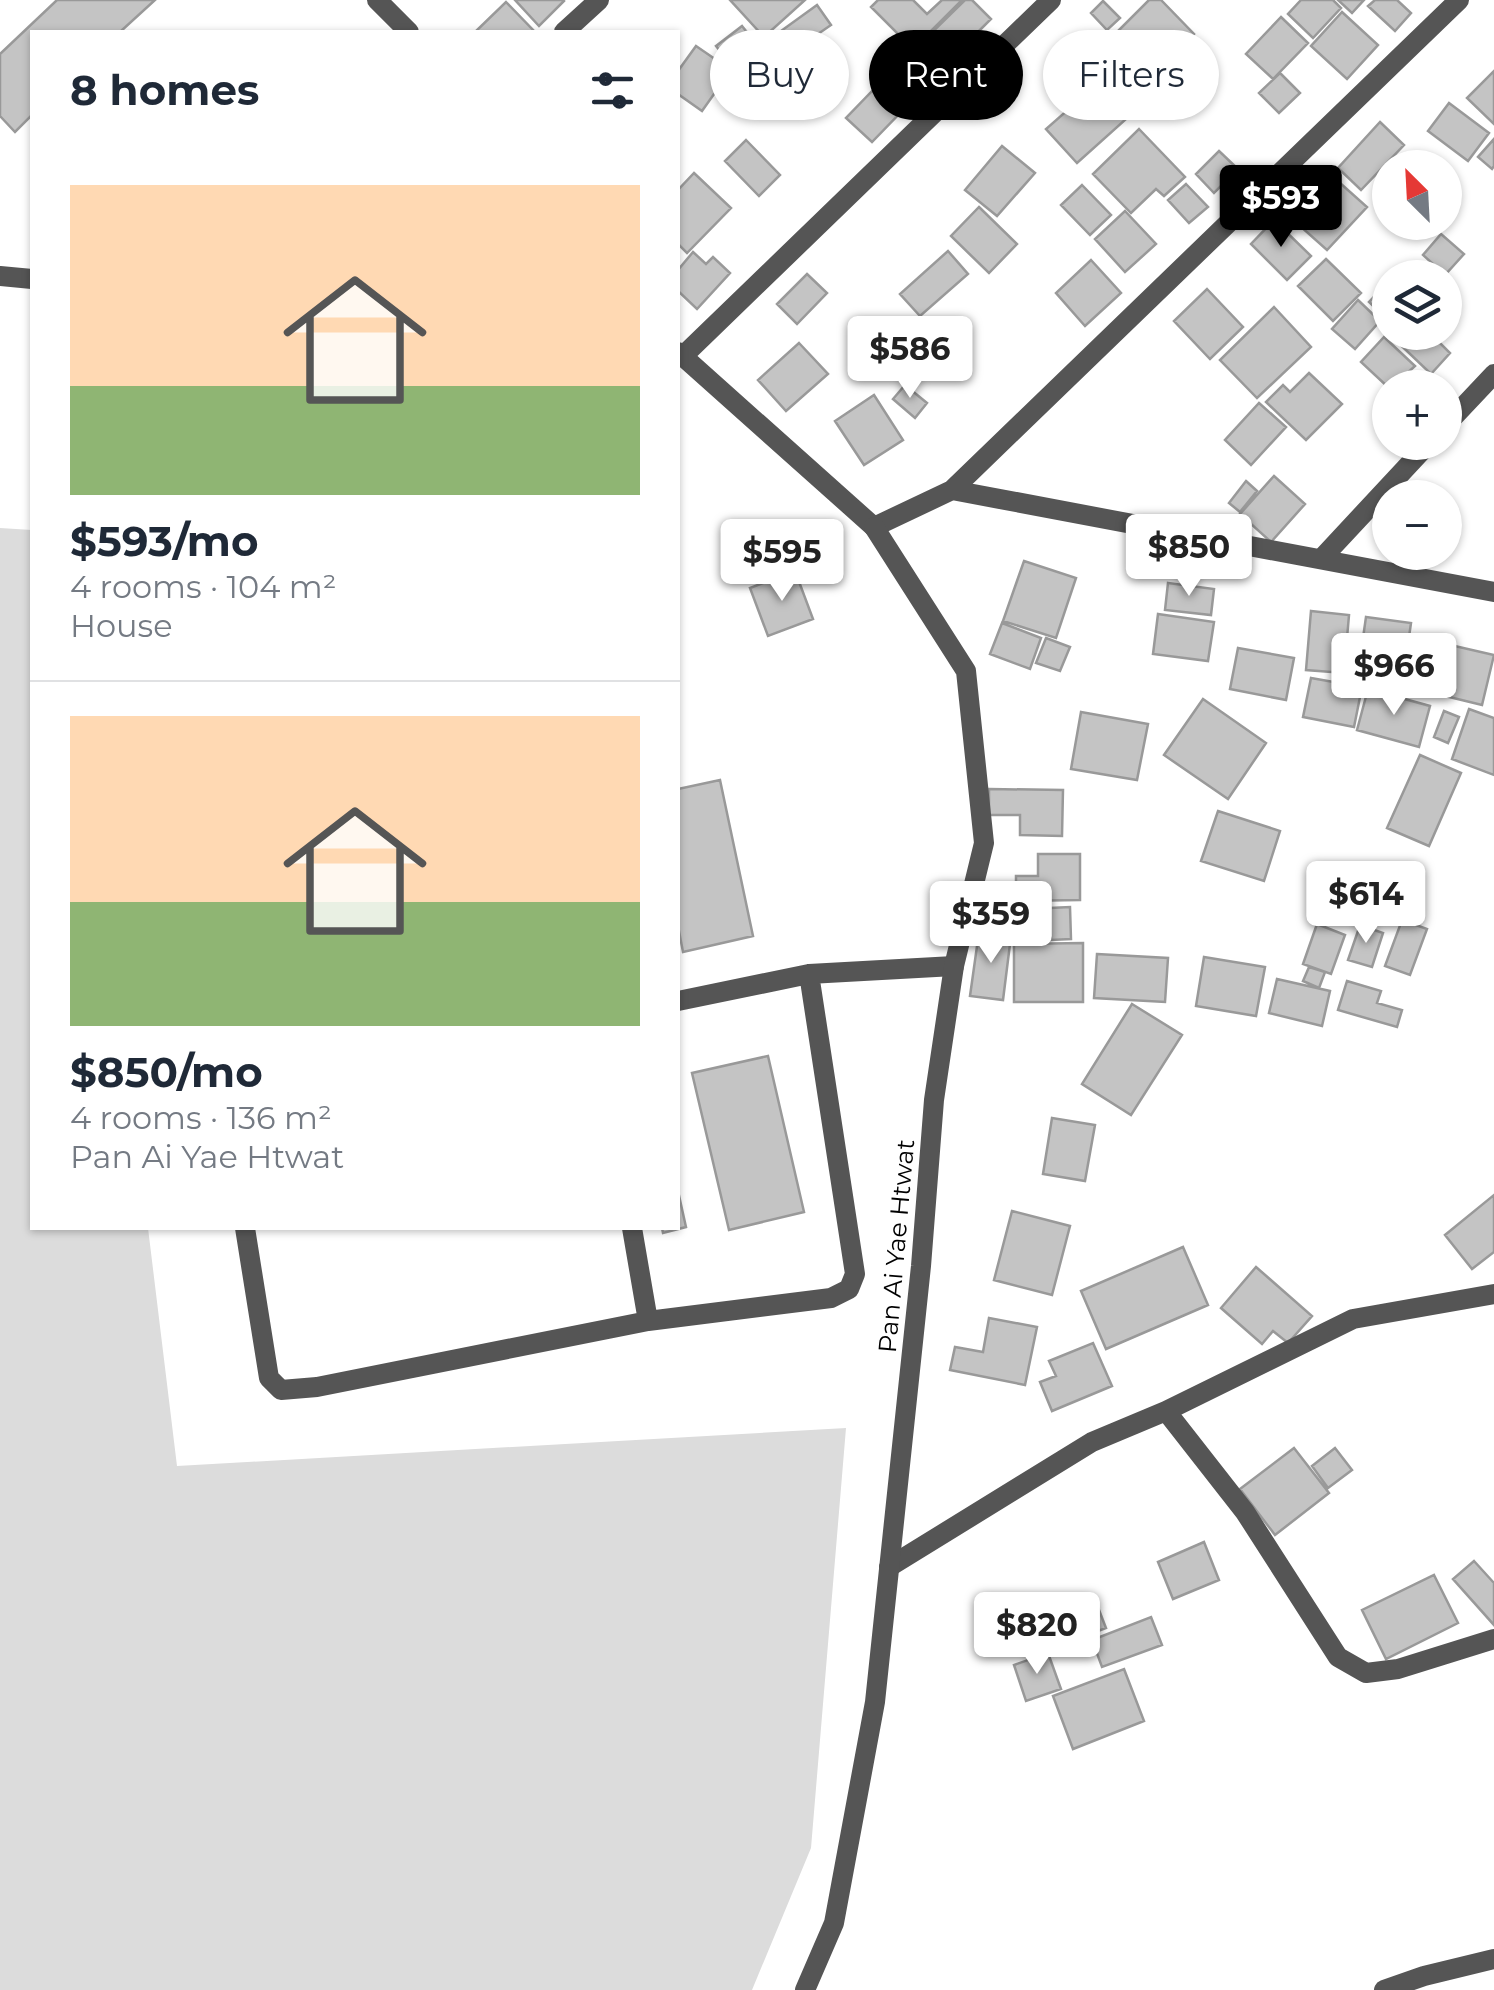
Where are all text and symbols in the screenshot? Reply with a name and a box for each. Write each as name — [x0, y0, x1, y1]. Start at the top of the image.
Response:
chip: Buy — [710, 30, 849, 120]
chip: Rent — [869, 30, 1023, 120]
chip: Filters — [1043, 30, 1219, 120]
icon: filters — [585, 63, 640, 118]
text: 8 homes — [70, 64, 259, 116]
north arrow — [1372, 150, 1462, 240]
map controls — [1372, 150, 1462, 570]
pin: $593 — [1222, 165, 1340, 250]
text: $593 — [1242, 178, 1320, 217]
icon: home — [265, 250, 445, 430]
button: layers — [1372, 260, 1462, 350]
pin: $586 — [851, 316, 969, 401]
text: $586 — [870, 329, 950, 368]
button: + — [1372, 370, 1462, 460]
button: − — [1372, 480, 1462, 570]
pin: $850 — [1130, 514, 1248, 599]
text: $593/mo — [70, 515, 259, 567]
pin: $595 — [723, 519, 841, 604]
text: $850 — [1148, 527, 1230, 566]
text: $595 — [743, 532, 821, 571]
text: 4 rooms · 104 m² — [70, 567, 336, 606]
text: House — [70, 606, 173, 645]
pin: $966 — [1335, 633, 1453, 718]
text: $966 — [1353, 646, 1435, 685]
icon: home — [265, 781, 445, 961]
pin: $614 — [1307, 861, 1425, 946]
text: $614 — [1328, 874, 1404, 913]
pin: $359 — [932, 881, 1050, 966]
text: $359 — [952, 894, 1030, 933]
text: $850/mo — [70, 1046, 263, 1098]
text: 4 rooms · 136 m² — [70, 1098, 332, 1137]
text: Pan Ai Yae Htwat — [70, 1137, 344, 1176]
street label: Pan Ai Yae Htwat — [872, 1138, 920, 1354]
pin: $820 — [978, 1592, 1096, 1677]
text: $820 — [996, 1605, 1078, 1644]

